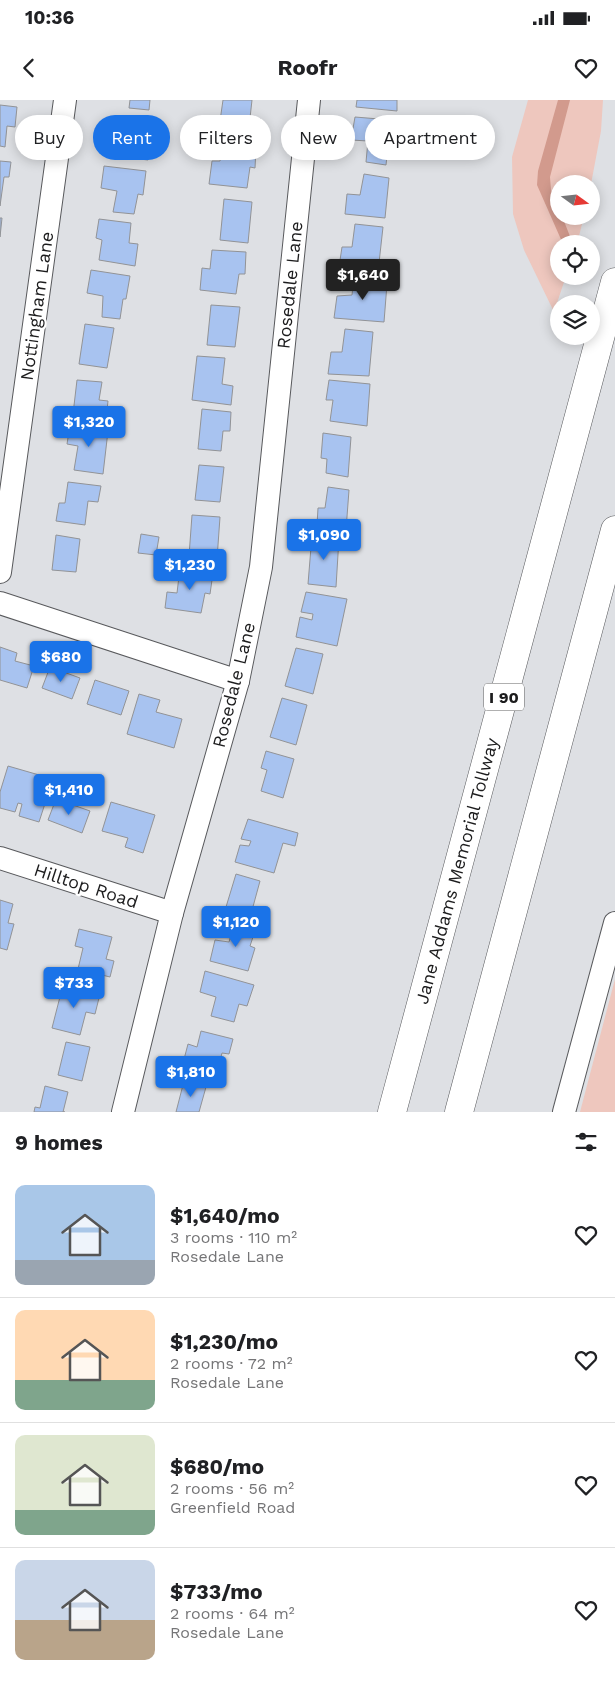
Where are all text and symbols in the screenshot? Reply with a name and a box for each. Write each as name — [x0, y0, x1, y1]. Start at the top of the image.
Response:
text: 10:36 — [25, 6, 74, 29]
icon: back — [15, 54, 43, 82]
icon: heart — [572, 54, 600, 82]
text: Roofr — [278, 55, 337, 80]
chip: Buy — [15, 115, 83, 160]
chip: Rent — [93, 115, 170, 160]
chip: Filters — [180, 115, 271, 160]
chip: New — [281, 115, 355, 160]
chip: Apartment — [365, 115, 495, 160]
north arrow — [550, 175, 600, 225]
map controls — [550, 175, 600, 345]
street label: Rosedale Lane — [272, 220, 307, 350]
street label: Nottingham Lane — [16, 230, 57, 382]
button: locate — [550, 235, 600, 285]
pin: $1,640 — [322, 258, 404, 301]
text: $1,640 — [337, 265, 389, 284]
button: layers — [550, 295, 600, 345]
pin: $1,320 — [48, 406, 130, 448]
text: $1,320 — [63, 412, 115, 431]
pin: $1,090 — [283, 518, 365, 561]
text: $1,090 — [298, 525, 350, 544]
pin: $1,230 — [149, 548, 231, 591]
text: $1,230 — [164, 555, 216, 574]
street label: Rosedale Lane — [208, 620, 259, 750]
pin: $680 — [31, 640, 91, 683]
text: $680 — [41, 647, 81, 666]
road number: I 90 — [484, 684, 524, 710]
street label: Jane Addams Memorial Tollway — [411, 735, 502, 1006]
pin: $1,410 — [28, 774, 110, 816]
text: $1,410 — [45, 780, 93, 799]
street label: Hilltop Road — [31, 859, 141, 912]
pin: $1,120 — [195, 906, 277, 948]
text: $1,120 — [213, 912, 259, 931]
pin: $733 — [44, 966, 104, 1009]
text: $733 — [55, 973, 93, 992]
pin: $1,810 — [150, 1056, 232, 1098]
text: $1,810 — [166, 1062, 216, 1081]
icon: filters — [572, 1128, 600, 1156]
text: 9 homes — [15, 1130, 103, 1155]
text: $1,640/mo — [170, 1203, 279, 1228]
icon: home — [55, 1205, 115, 1265]
icon: heart — [572, 1221, 600, 1249]
text: 3 rooms · 110 m² — [170, 1228, 297, 1247]
text: Rosedale Lane — [170, 1247, 284, 1266]
text: $1,230/mo — [170, 1329, 278, 1354]
icon: home — [55, 1330, 115, 1390]
icon: heart — [572, 1346, 600, 1374]
text: 2 rooms · 72 m² — [170, 1354, 293, 1373]
text: Rosedale Lane — [170, 1373, 284, 1392]
text: $680/mo — [170, 1454, 264, 1479]
icon: home — [55, 1455, 115, 1515]
icon: heart — [572, 1471, 600, 1499]
text: 2 rooms · 56 m² — [170, 1479, 294, 1498]
text: Greenfield Road — [170, 1498, 295, 1517]
text: $733/mo — [170, 1579, 263, 1604]
icon: home — [55, 1580, 115, 1640]
icon: heart — [572, 1596, 600, 1624]
text: 2 rooms · 64 m² — [170, 1604, 295, 1623]
text: Rosedale Lane — [170, 1623, 284, 1642]

